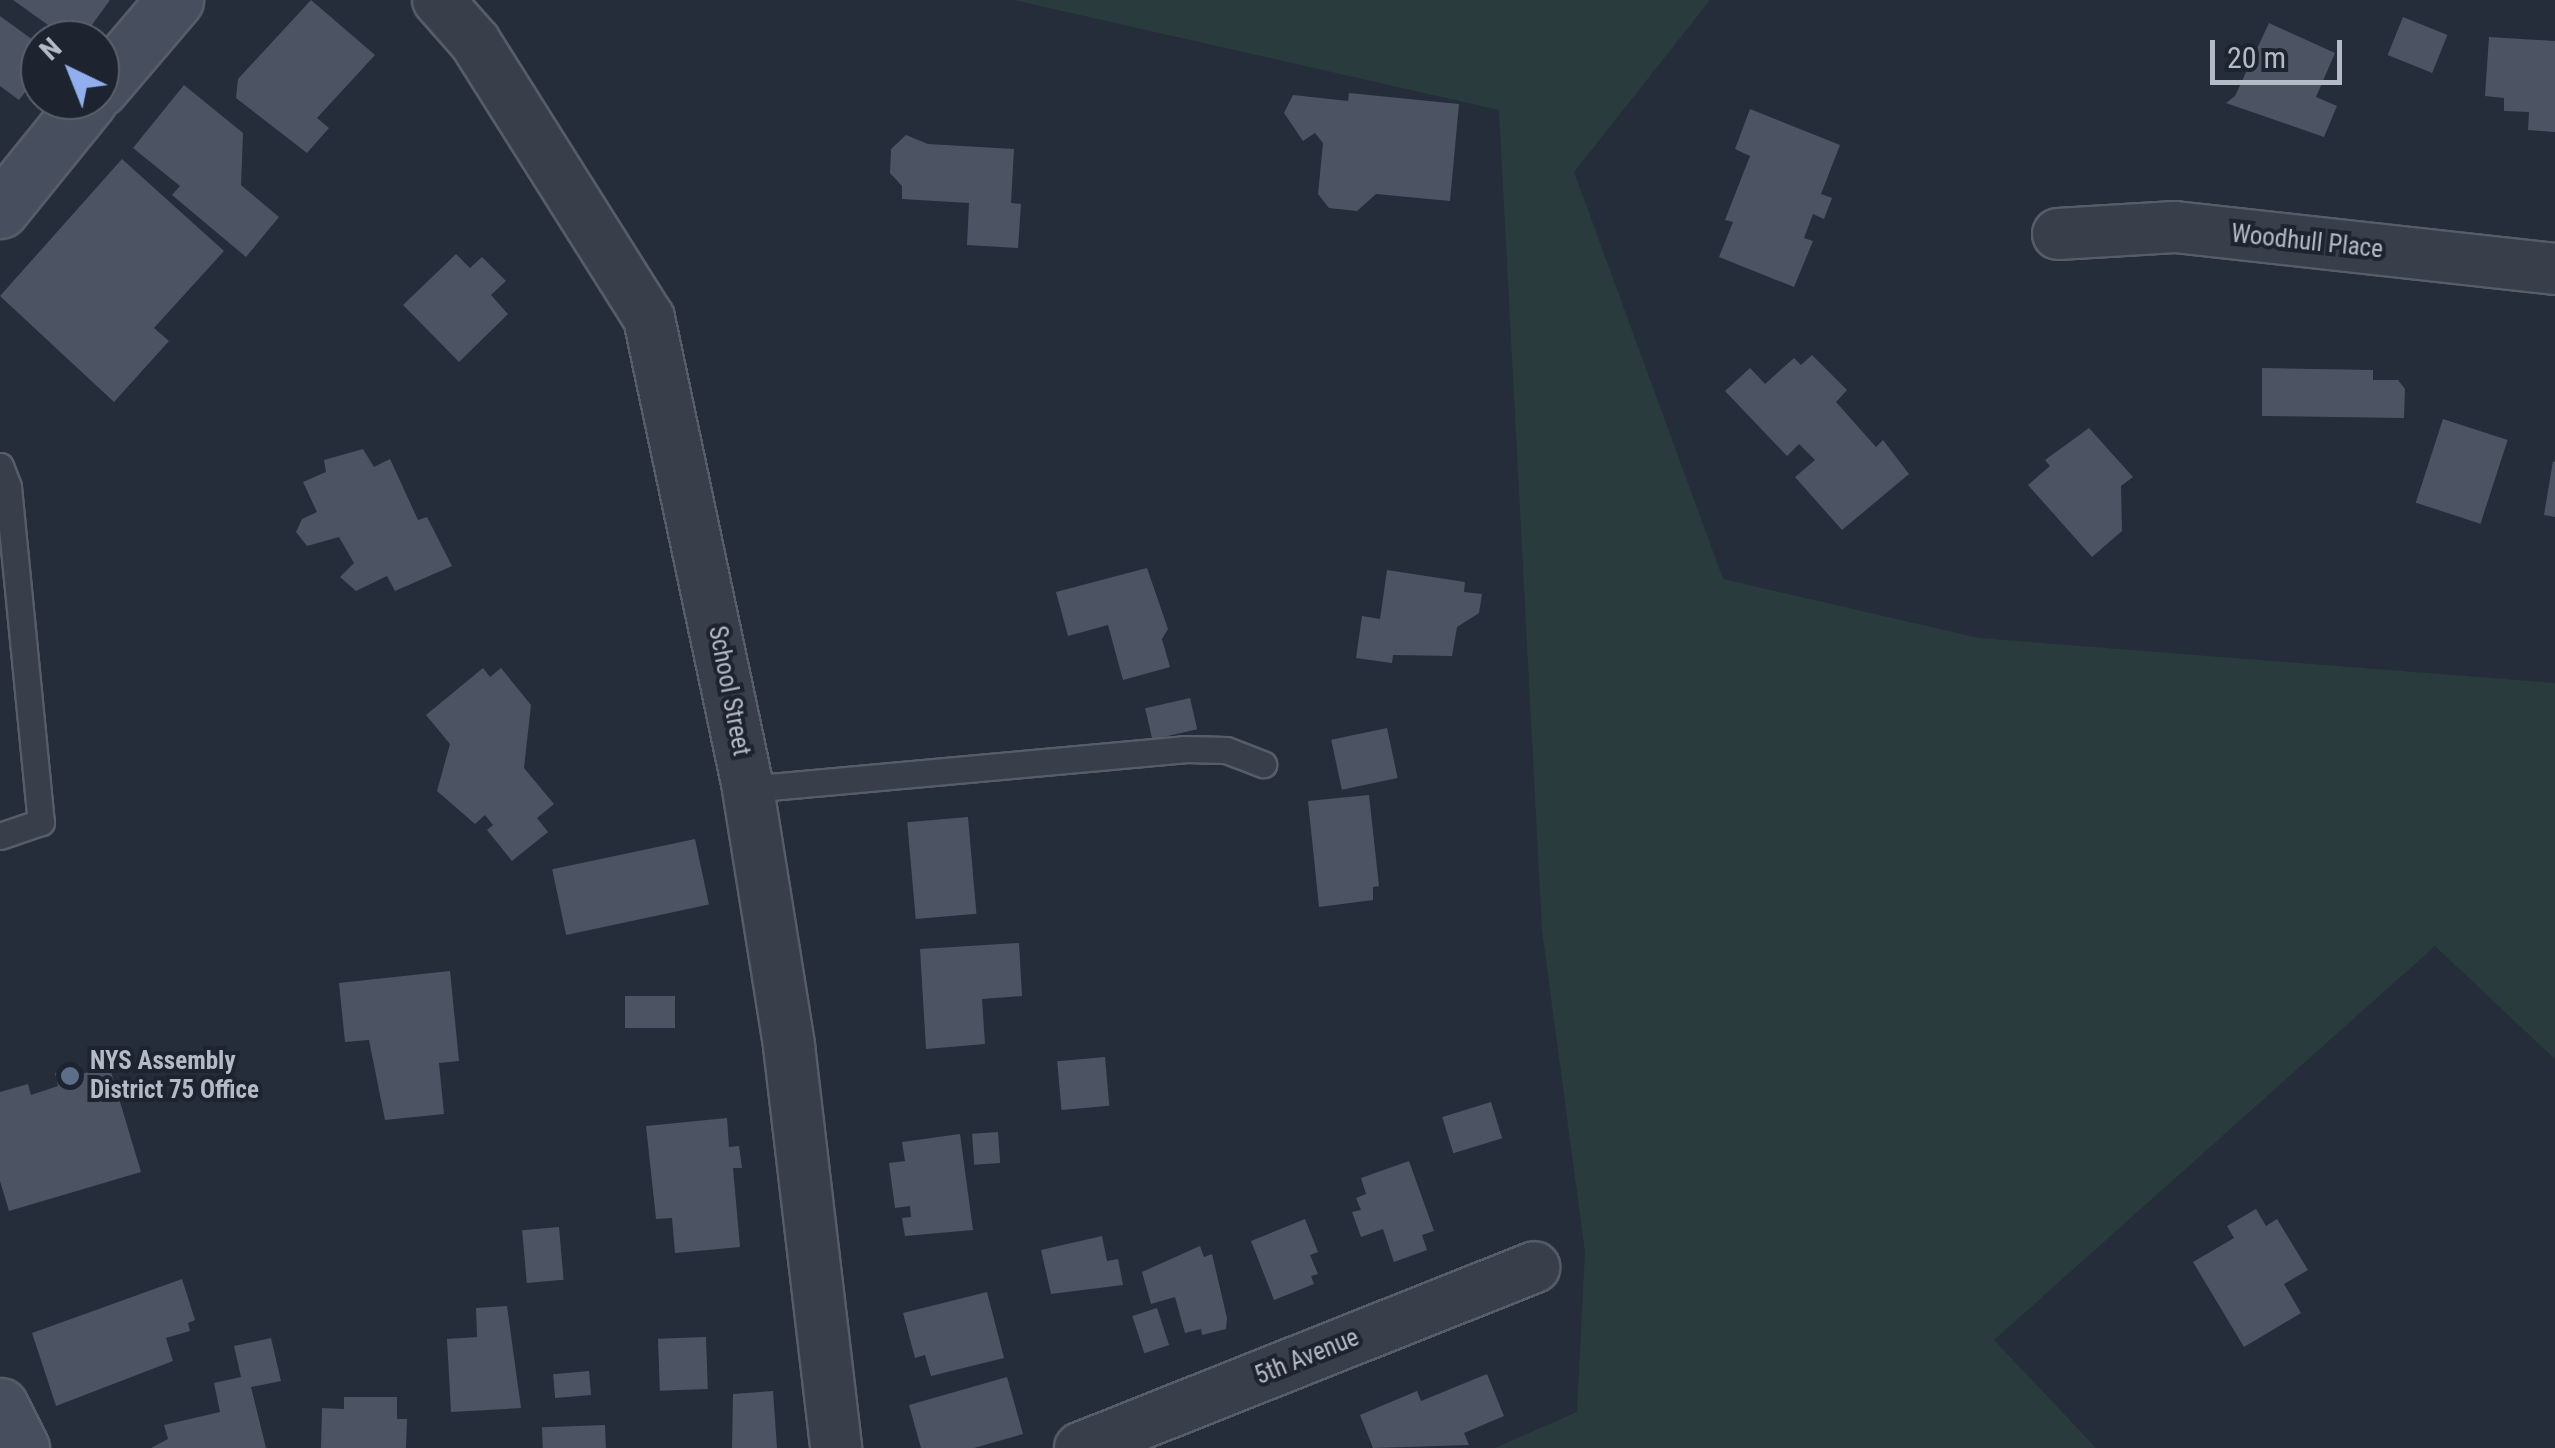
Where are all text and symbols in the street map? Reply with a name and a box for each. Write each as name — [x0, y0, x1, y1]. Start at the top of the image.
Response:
north arrow — [20, 20, 120, 120]
scale bar — [2215, 20, 2348, 82]
text: N — [33, 31, 68, 67]
text: 20 m — [2227, 40, 2286, 75]
street label: Woodhull Place — [2230, 219, 2384, 265]
street label: School Street — [702, 623, 756, 759]
place label: NYS Assembly District 75 Office — [90, 1047, 259, 1106]
marker: NYS Assembly District 75 Office — [59, 1065, 81, 1087]
street label: 5th Avenue — [1251, 1323, 1363, 1391]

